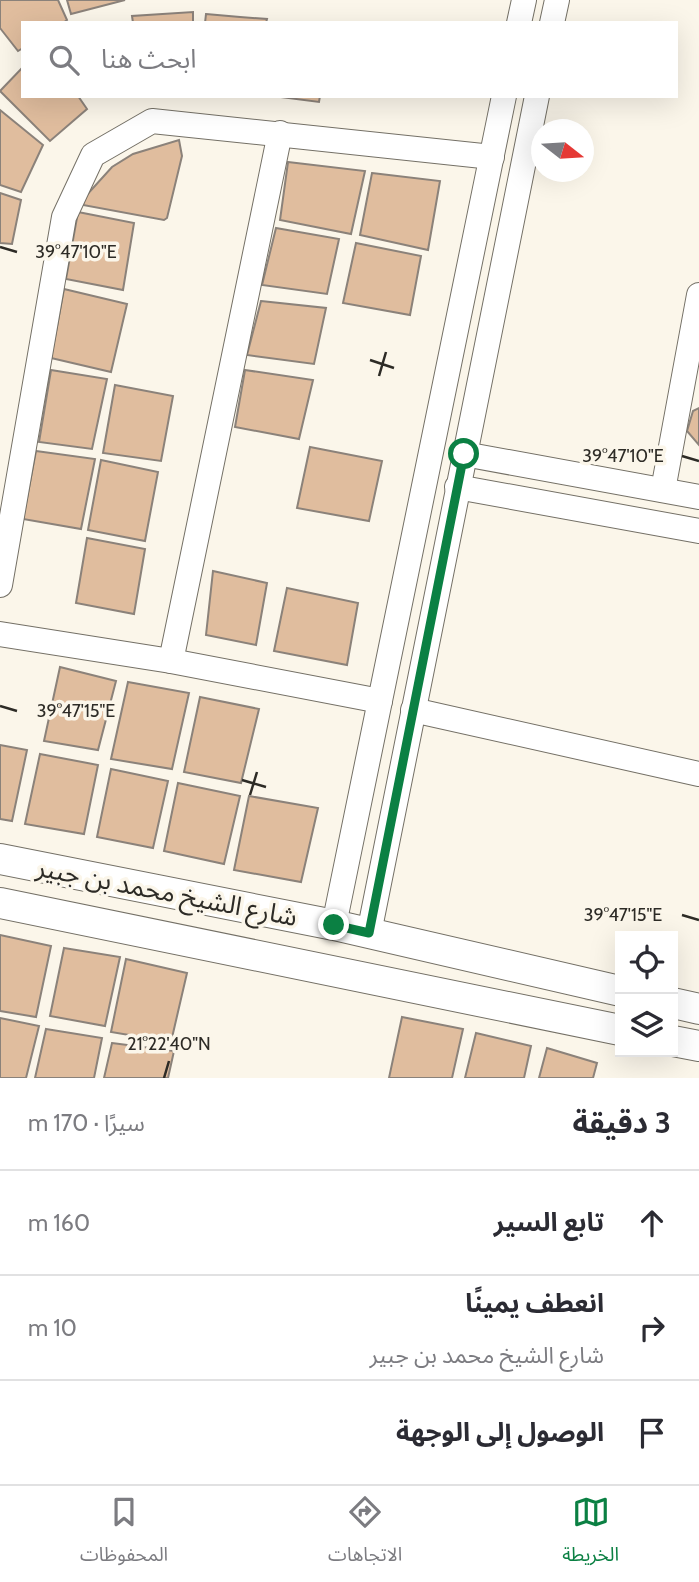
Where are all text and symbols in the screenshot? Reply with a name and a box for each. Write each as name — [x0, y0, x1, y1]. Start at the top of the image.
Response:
search box — [21, 21, 678, 98]
icon: search — [45, 41, 83, 79]
text: ابحث هنا — [101, 43, 196, 75]
north arrow — [531, 119, 594, 182]
text: 39°47'10"E — [35, 241, 117, 263]
route start — [448, 438, 479, 469]
text: 39°47'10"E — [582, 445, 664, 467]
text: 39°47'15"E — [37, 700, 115, 722]
street label: شارع الشيخ محمد بن جبير — [32, 851, 300, 937]
text: 39°47'15"E — [584, 904, 662, 926]
route end — [318, 909, 349, 940]
map controls — [615, 931, 678, 1057]
button: locate — [615, 931, 678, 994]
button: layers — [615, 994, 678, 1057]
text: 21°22'40"N — [127, 1033, 211, 1055]
text: 3 دقيقة — [573, 1104, 671, 1141]
text: سيرًا · 170 m — [28, 1109, 145, 1137]
icon: ahead — [633, 1204, 671, 1242]
text: تابع السير — [494, 1206, 604, 1238]
text: 160 m — [28, 1209, 90, 1237]
text: انعطف يمينًا — [465, 1287, 604, 1319]
icon: right — [633, 1309, 671, 1347]
text: 10 m — [28, 1314, 77, 1342]
text: شارع الشيخ محمد بن جبير — [370, 1341, 604, 1369]
icon: arrive — [633, 1414, 671, 1452]
text: الوصول إلى الوجهة — [396, 1416, 604, 1448]
tab: المحفوظات — [80, 1493, 168, 1575]
tab: الاتجاهات — [328, 1493, 402, 1575]
tab: الخريطة — [562, 1493, 619, 1575]

